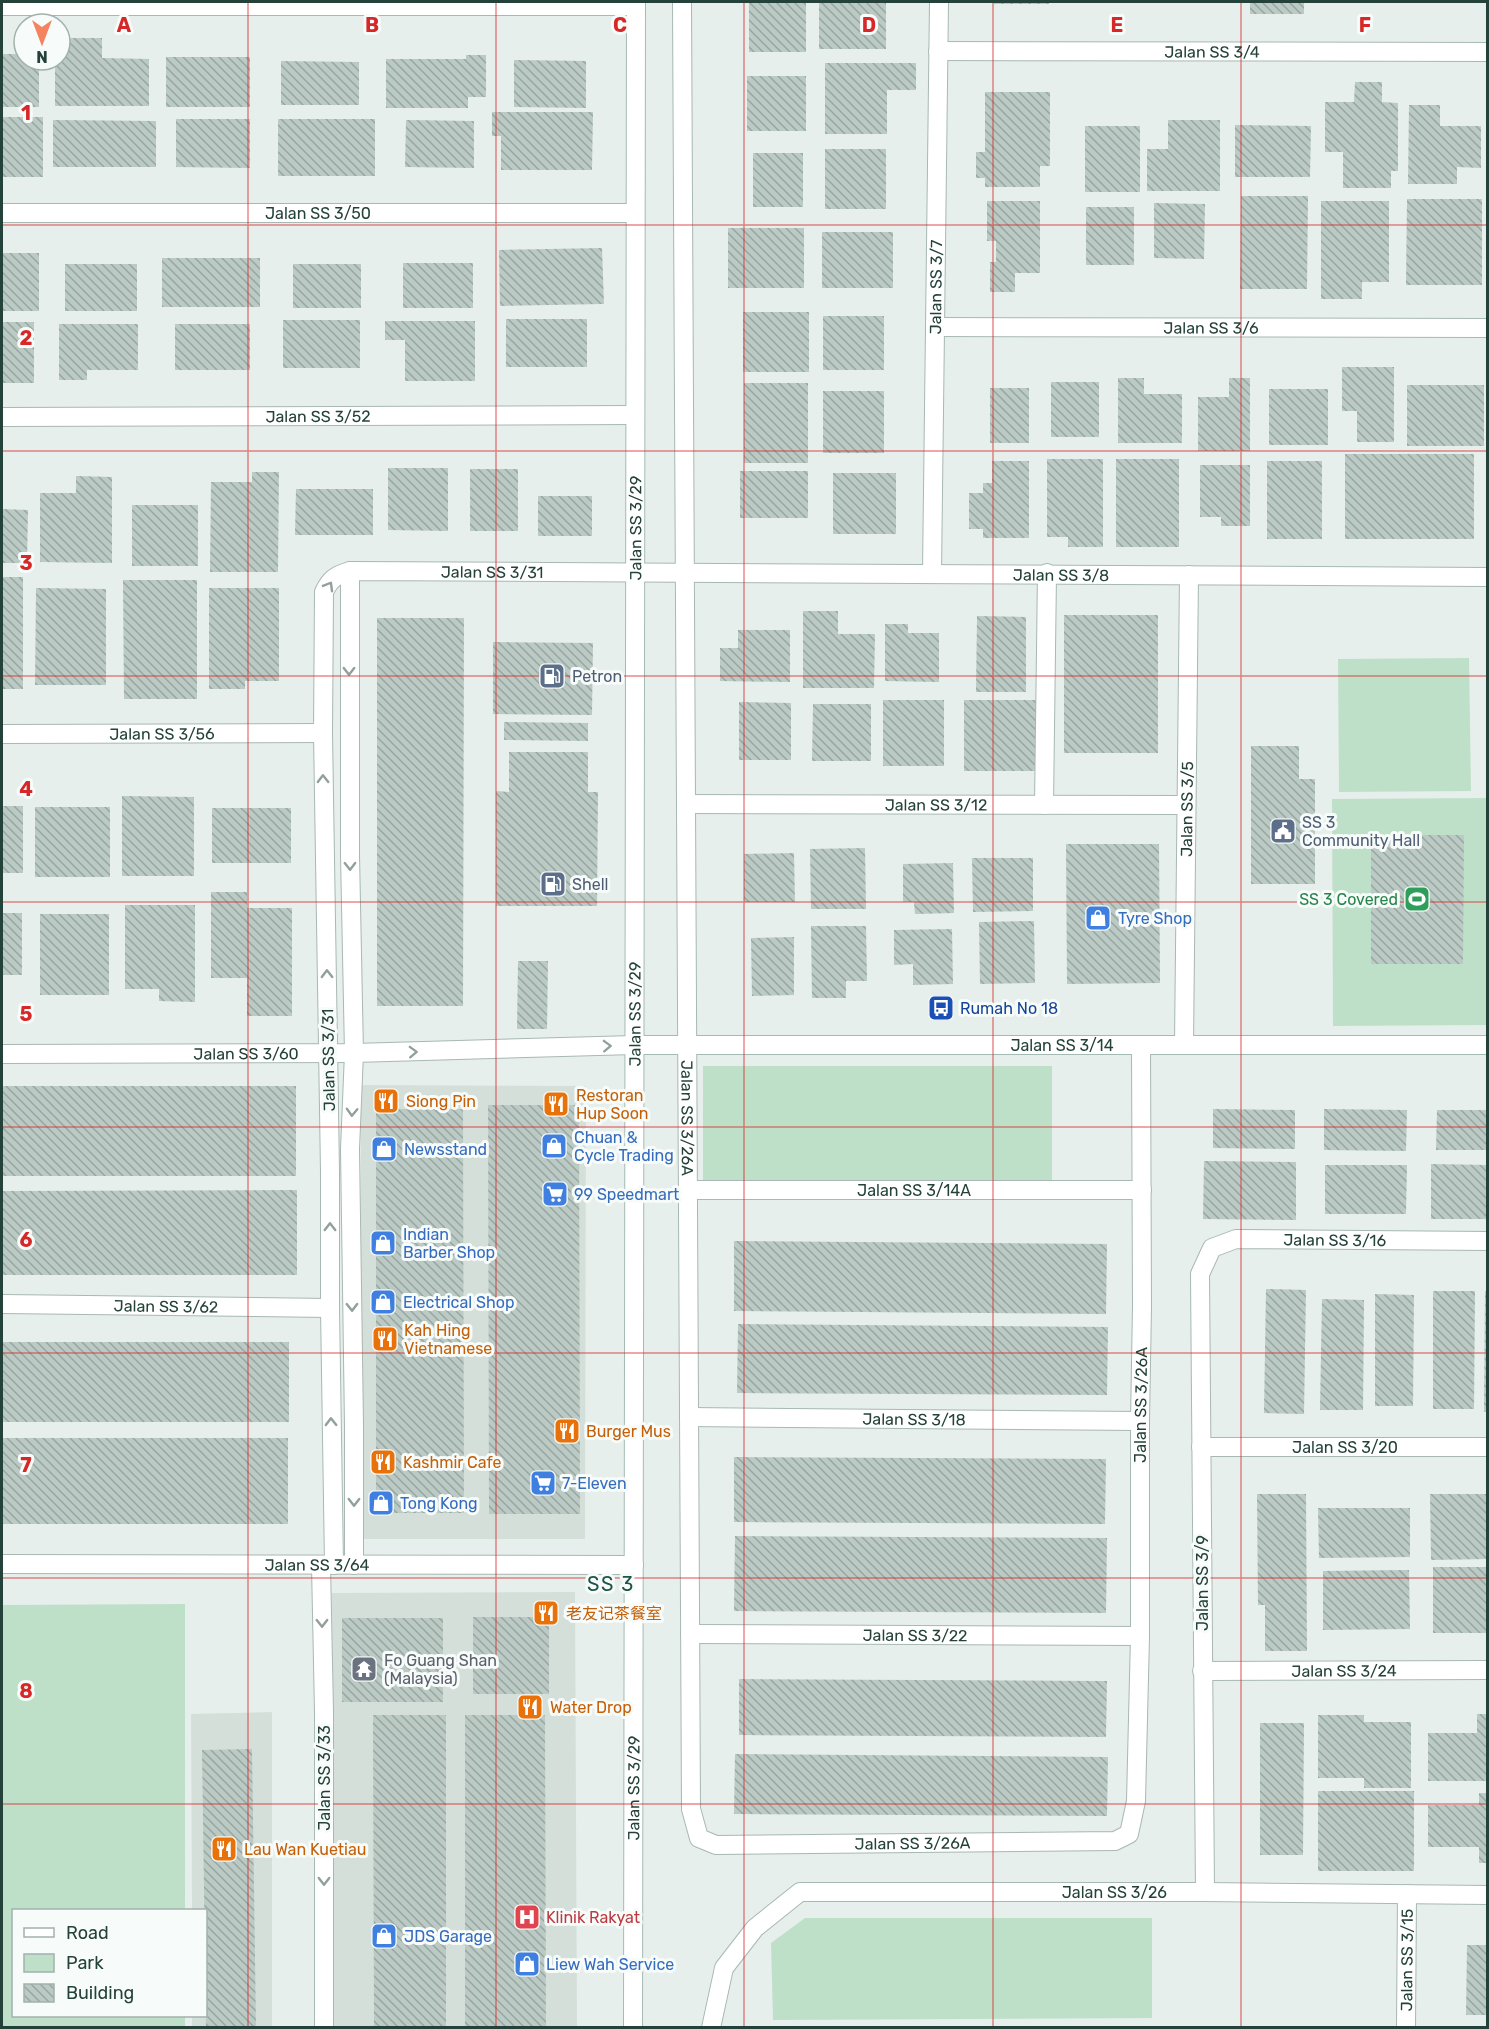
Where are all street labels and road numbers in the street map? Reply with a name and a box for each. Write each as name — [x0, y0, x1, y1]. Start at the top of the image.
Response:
street label: Jalan SS 3/4 — [1164, 42, 1260, 62]
street label: Jalan SS 3/50 — [265, 204, 371, 223]
street label: Jalan SS 3/7 — [926, 240, 946, 334]
street label: Jalan SS 3/6 — [1163, 318, 1259, 338]
street label: Jalan SS 3/52 — [265, 407, 371, 426]
street label: Jalan SS 3/29 — [626, 475, 645, 581]
street label: Jalan SS 3/31 — [441, 562, 543, 582]
street label: Jalan SS 3/8 — [1013, 565, 1109, 585]
street label: Jalan SS 3/56 — [109, 724, 215, 744]
street label: Jalan SS 3/5 — [1177, 761, 1197, 857]
street label: Jalan SS 3/12 — [885, 795, 987, 815]
street label: Jalan SS 3/29 — [625, 961, 645, 1067]
street label: Jalan SS 3/31 — [318, 1009, 339, 1111]
street label: Jalan SS 3/14 — [1010, 1036, 1114, 1055]
street label: Jalan SS 3/60 — [193, 1044, 299, 1063]
street label: Jalan SS 3/26A — [677, 1060, 697, 1176]
street label: Jalan SS 3/14A — [857, 1181, 971, 1200]
street label: Jalan SS 3/16 — [1283, 1230, 1387, 1250]
street label: Jalan SS 3/62 — [114, 1296, 218, 1317]
street label: Jalan SS 3/26A — [1131, 1347, 1151, 1463]
street label: Jalan SS 3/18 — [862, 1410, 966, 1429]
street label: Jalan SS 3/20 — [1292, 1438, 1398, 1457]
street label: Jalan SS 3/9 — [1193, 1535, 1212, 1631]
street label: Jalan SS 3/64 — [264, 1555, 370, 1575]
street label: Jalan SS 3/22 — [862, 1626, 968, 1645]
street label: Jalan SS 3/24 — [1291, 1661, 1397, 1681]
street label: Jalan SS 3/33 — [315, 1725, 334, 1831]
street label: Jalan SS 3/29 — [624, 1735, 643, 1841]
street label: Jalan SS 3/26A — [854, 1833, 971, 1854]
street label: Jalan SS 3/26 — [1062, 1883, 1167, 1902]
street label: Jalan SS 3/15 — [1397, 1909, 1417, 2011]

